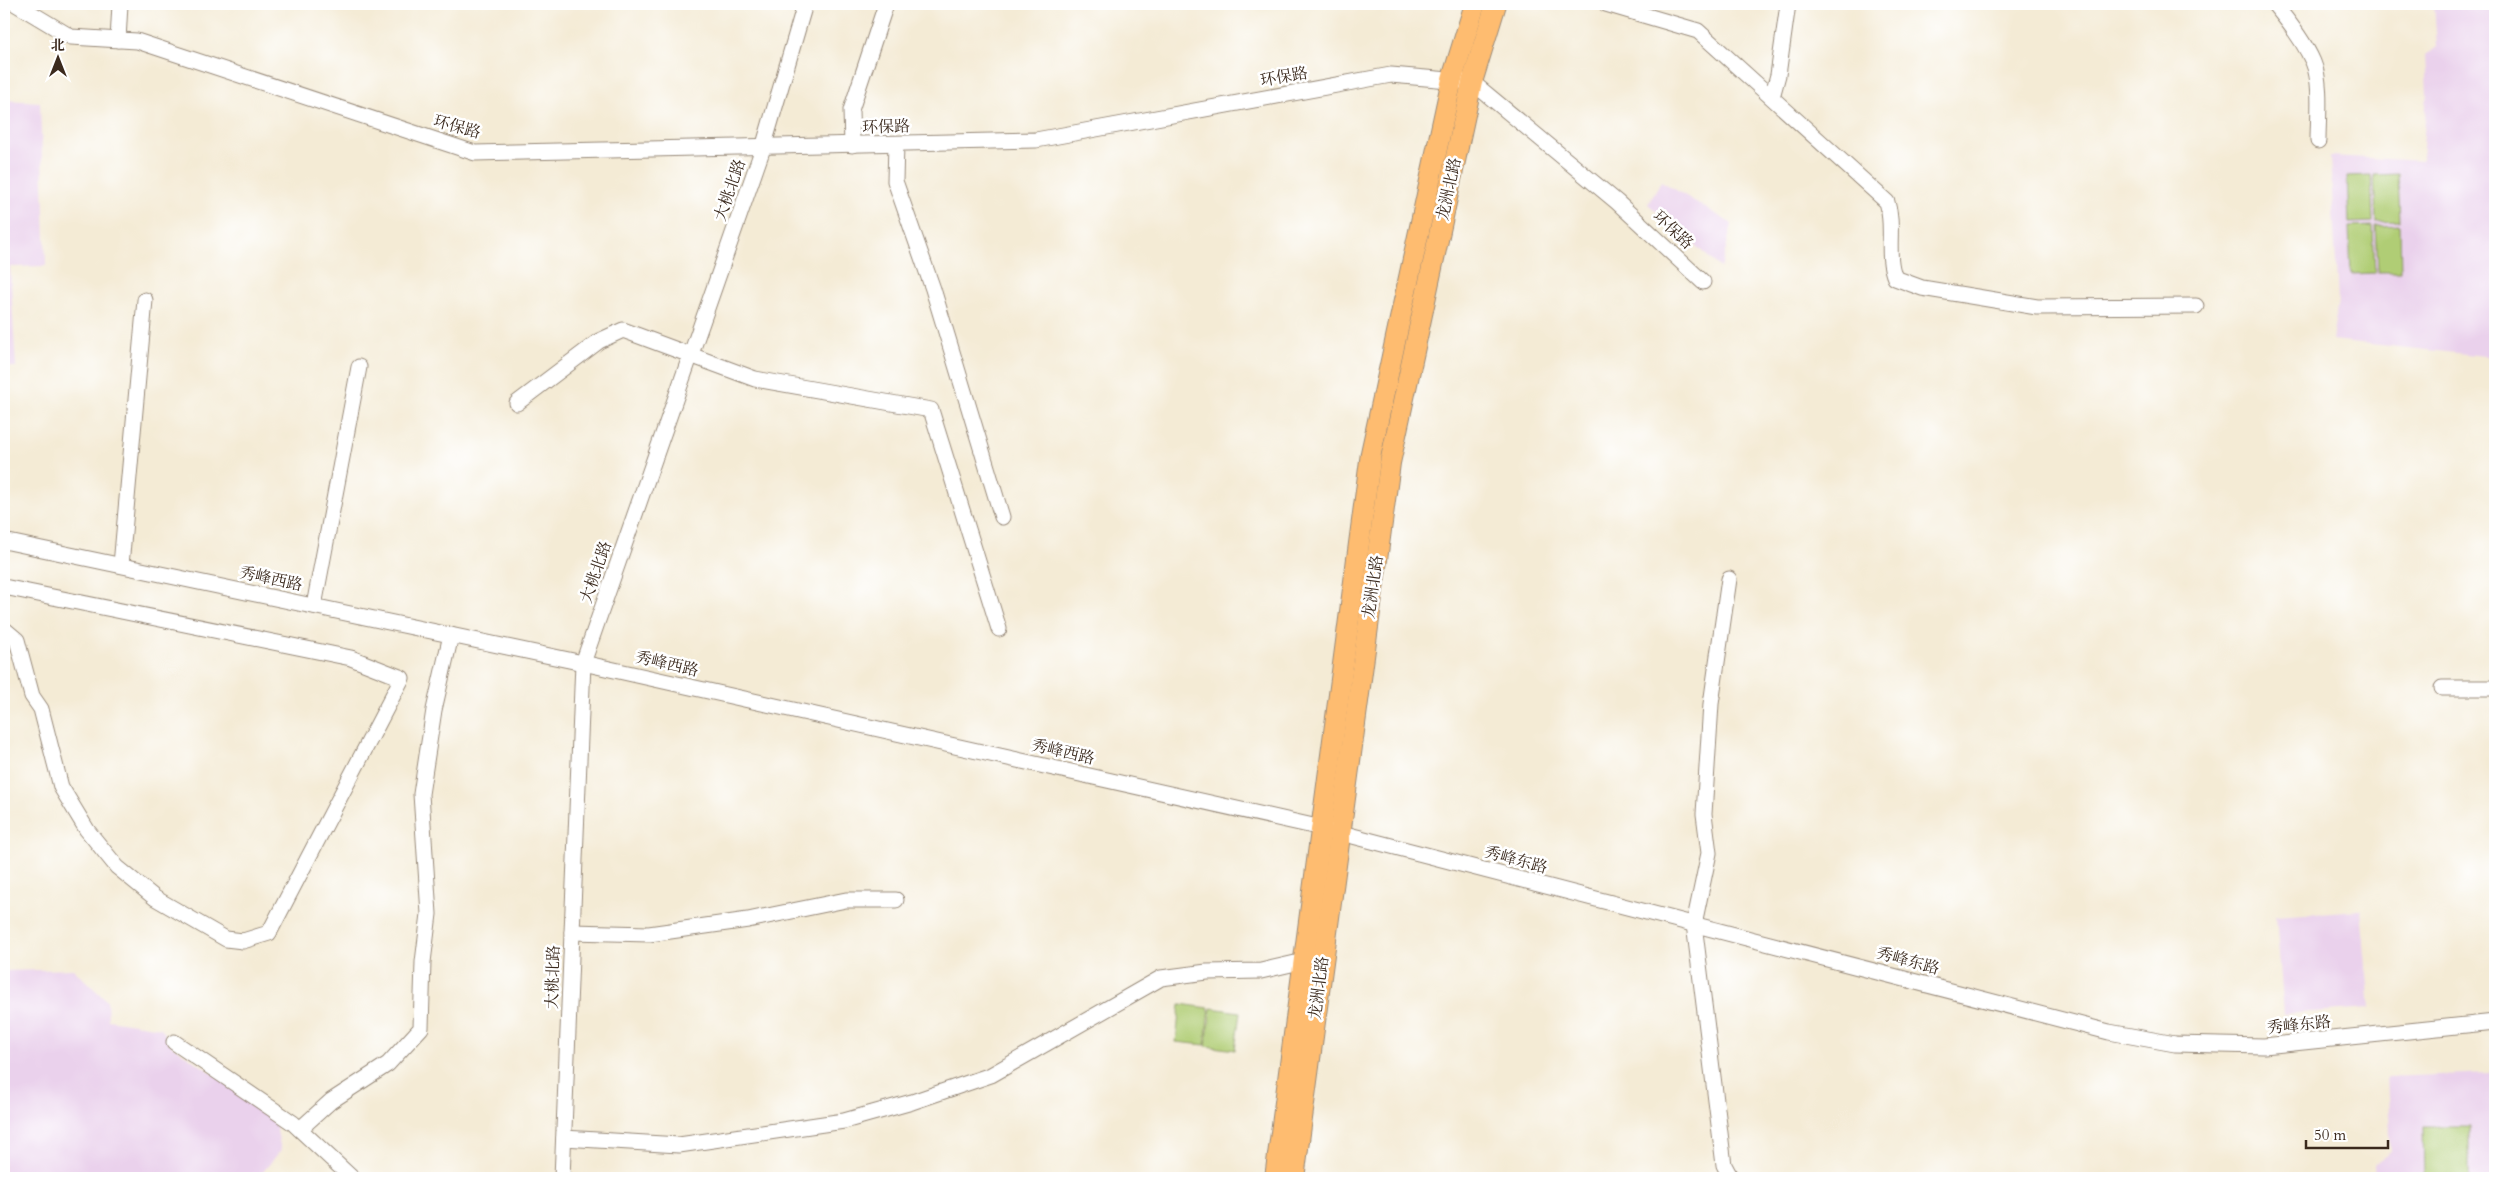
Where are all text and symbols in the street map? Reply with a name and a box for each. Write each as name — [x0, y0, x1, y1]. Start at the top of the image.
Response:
north arrow — [32, 32, 82, 82]
text: 北 — [51, 36, 65, 55]
street label: 环保路 — [1258, 62, 1310, 92]
street label: 环保路 — [431, 110, 483, 144]
street label: 环保路 — [862, 115, 910, 139]
street label: 龙洲北路 — [1432, 155, 1466, 223]
street label: 大桃北路 — [709, 156, 751, 224]
street label: 环保路 — [1648, 206, 1698, 254]
street label: 大桃北路 — [575, 538, 617, 606]
street label: 龙洲北路 — [1358, 554, 1388, 620]
street label: 秀峰西路 — [237, 562, 305, 596]
street label: 秀峰西路 — [633, 646, 701, 682]
street label: 秀峰西路 — [1029, 734, 1097, 770]
street label: 秀峰东路 — [1482, 841, 1550, 879]
street label: 秀峰东路 — [1874, 942, 1942, 980]
street label: 大桃北路 — [541, 945, 565, 1009]
street label: 龙洲北路 — [1304, 955, 1334, 1021]
street label: 秀峰东路 — [2266, 1011, 2332, 1039]
scale bar — [2306, 1117, 2389, 1149]
text: 50 m — [2314, 1125, 2346, 1145]

